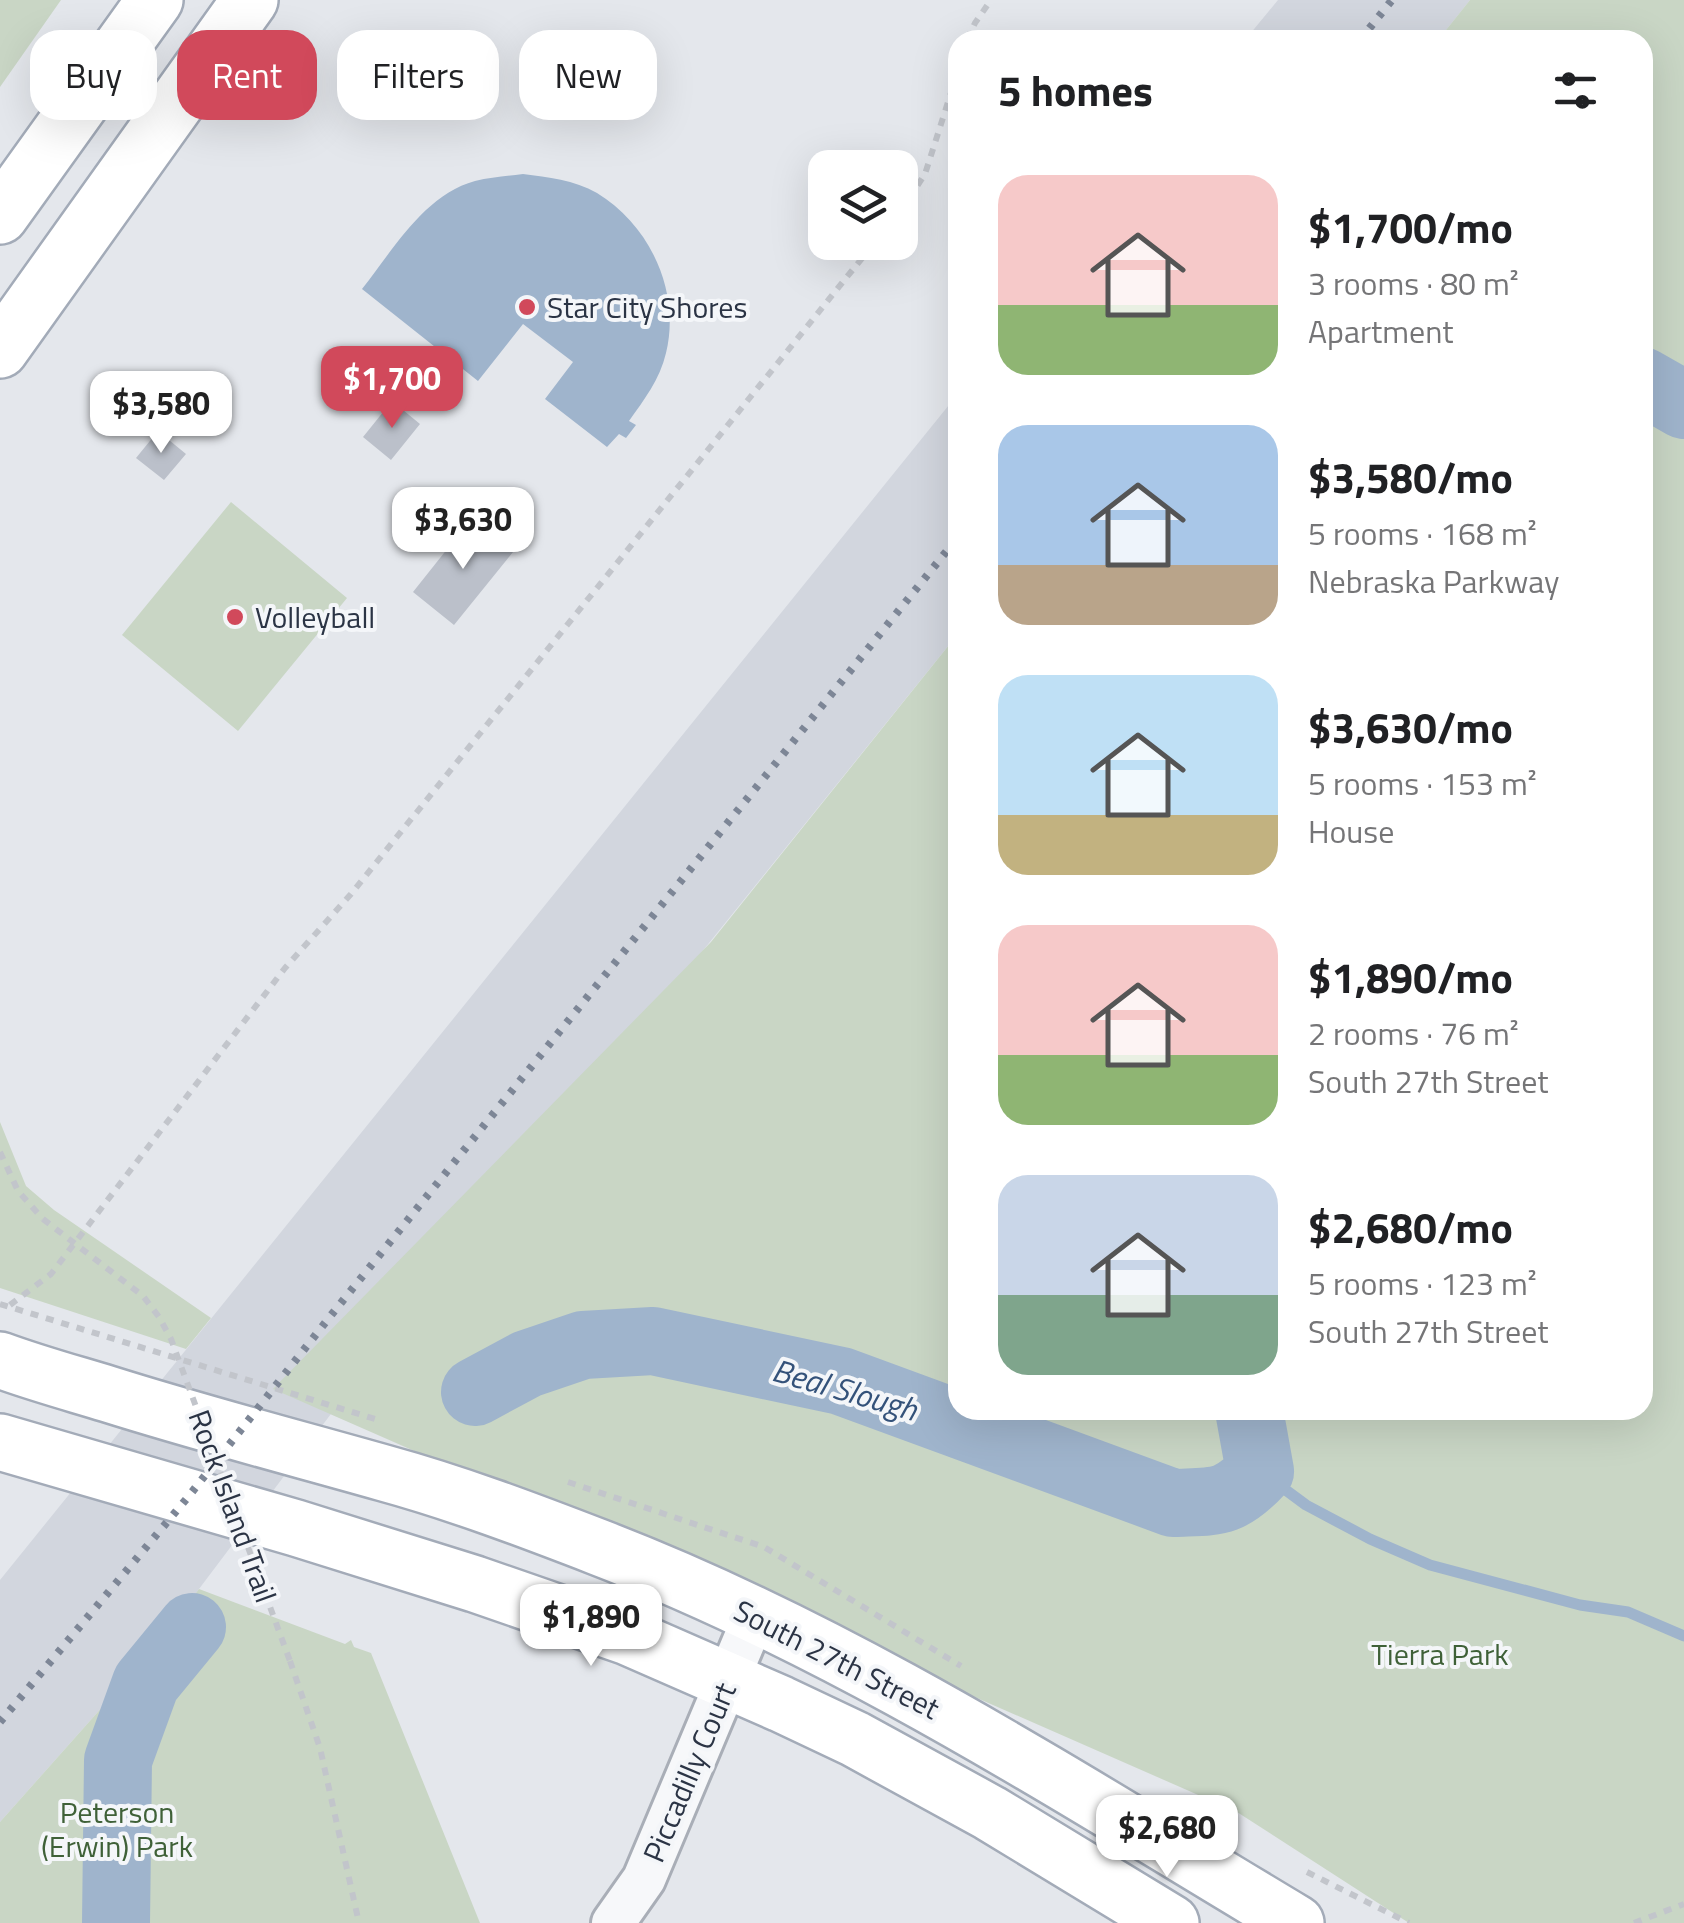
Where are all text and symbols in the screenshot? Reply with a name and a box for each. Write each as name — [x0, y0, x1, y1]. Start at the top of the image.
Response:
chip: Buy — [30, 30, 157, 120]
chip: Rent — [177, 30, 317, 120]
chip: Filters — [337, 30, 499, 120]
chip: New — [519, 30, 657, 120]
text: 5 homes — [998, 58, 1153, 122]
icon: filters — [1548, 63, 1603, 118]
map controls — [808, 150, 918, 260]
button: layers — [808, 150, 918, 260]
text: $1,700/mo — [1308, 195, 1513, 259]
icon: home — [1078, 215, 1198, 335]
text: 3 rooms · 80 m² — [1308, 259, 1519, 307]
place label: Star City Shores — [547, 284, 747, 330]
marker: Star City Shores — [516, 296, 538, 318]
text: Apartment — [1308, 307, 1454, 355]
pin: $1,700 — [311, 346, 473, 431]
text: $1,700 — [343, 354, 441, 402]
pin: $3,580 — [80, 371, 242, 456]
text: $3,580 — [112, 379, 210, 427]
text: $3,580/mo — [1308, 445, 1513, 509]
icon: home — [1078, 465, 1198, 585]
pin: $3,630 — [382, 487, 544, 572]
text: $3,630 — [414, 495, 512, 543]
text: 5 rooms · 168 m² — [1308, 509, 1537, 557]
text: Nebraska Parkway — [1308, 557, 1560, 605]
place label: Volleyball — [255, 594, 375, 640]
marker: Volleyball — [224, 606, 246, 628]
text: $3,630/mo — [1308, 695, 1513, 759]
icon: home — [1078, 715, 1198, 835]
text: 5 rooms · 153 m² — [1308, 759, 1537, 807]
text: House — [1308, 807, 1394, 855]
text: $1,890/mo — [1308, 945, 1513, 1009]
icon: home — [1078, 965, 1198, 1085]
text: 2 rooms · 76 m² — [1308, 1009, 1519, 1057]
text: South 27th Street — [1308, 1057, 1548, 1105]
text: $2,680/mo — [1308, 1195, 1513, 1259]
icon: home — [1078, 1215, 1198, 1335]
text: 5 rooms · 123 m² — [1308, 1259, 1537, 1307]
text: South 27th Street — [1308, 1307, 1548, 1355]
water label: Beal Slough — [767, 1345, 924, 1433]
street label: Rock Island Trail — [177, 1403, 289, 1609]
pin: $1,890 — [510, 1584, 672, 1669]
street label: South 27th Street — [726, 1587, 948, 1731]
text: $1,890 — [542, 1592, 640, 1640]
park label: Tierra Park — [1371, 1631, 1509, 1677]
street label: Piccadilly Court — [630, 1674, 748, 1869]
park label: Peterson (Erwin) Park — [41, 1789, 193, 1869]
pin: $2,680 — [1086, 1795, 1248, 1880]
text: $2,680 — [1118, 1803, 1216, 1851]

